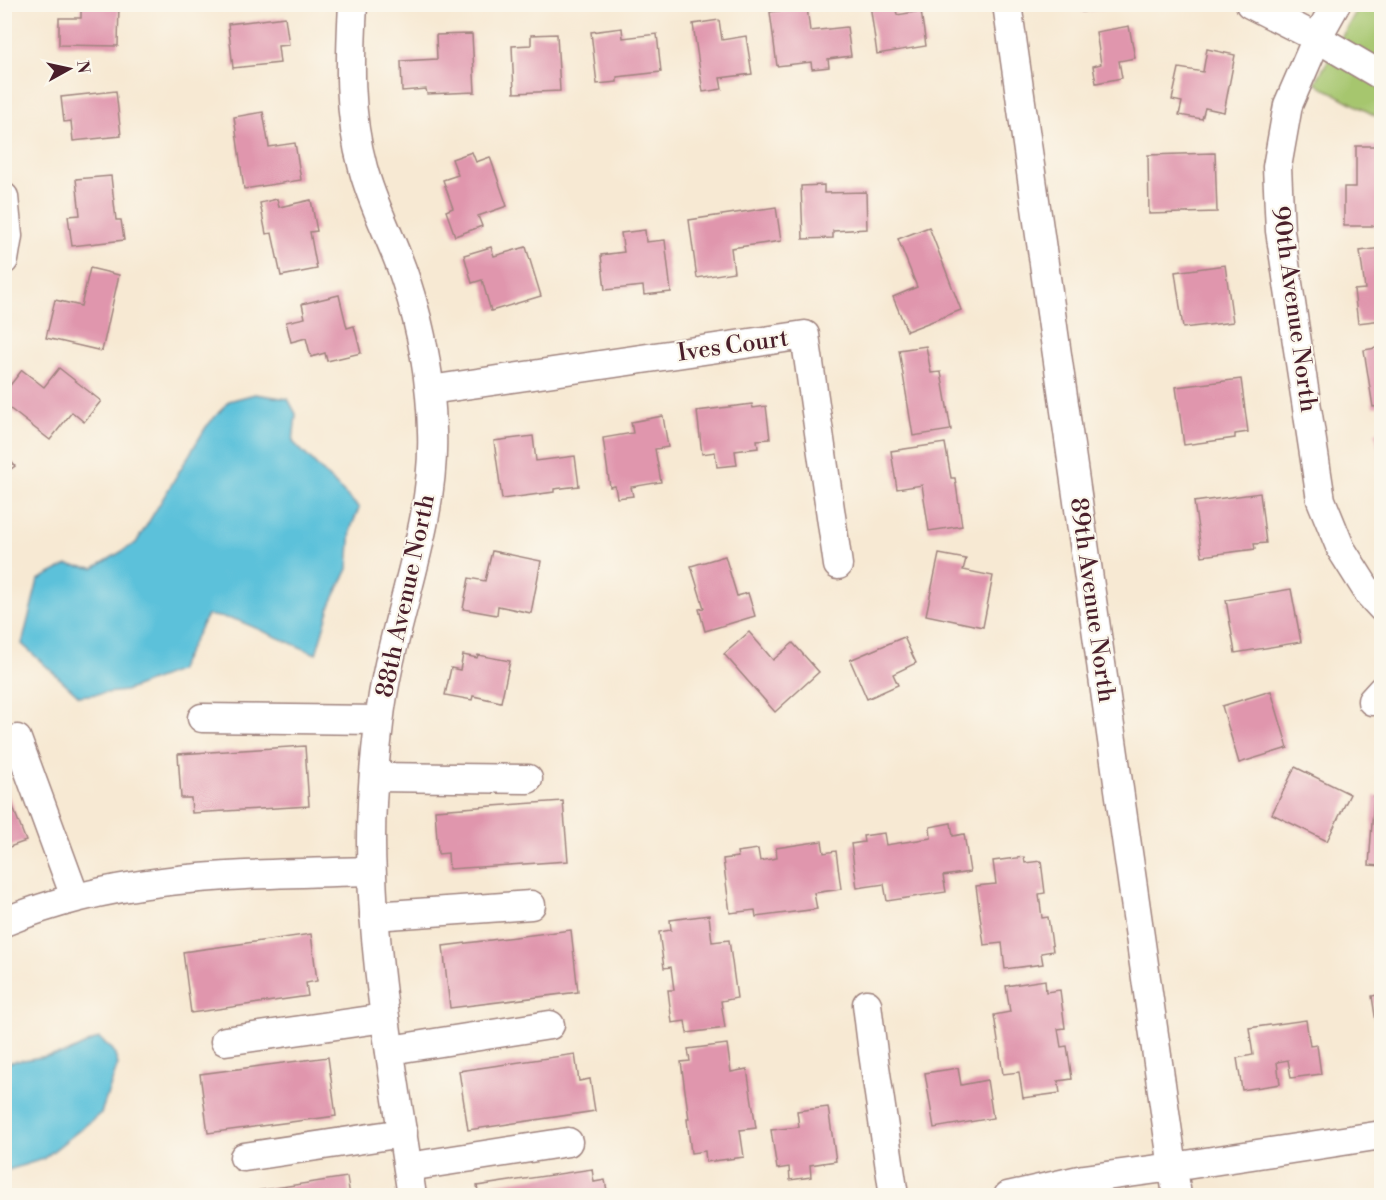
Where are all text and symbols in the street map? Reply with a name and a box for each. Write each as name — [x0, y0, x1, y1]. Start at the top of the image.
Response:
north arrow — [39, 39, 99, 99]
text: N — [72, 59, 94, 75]
street label: 90th Avenue North — [1265, 204, 1323, 414]
street label: Ives Court — [676, 323, 791, 369]
street label: 88th Avenue North — [370, 492, 442, 700]
street label: 89th Avenue North — [1063, 496, 1121, 704]

